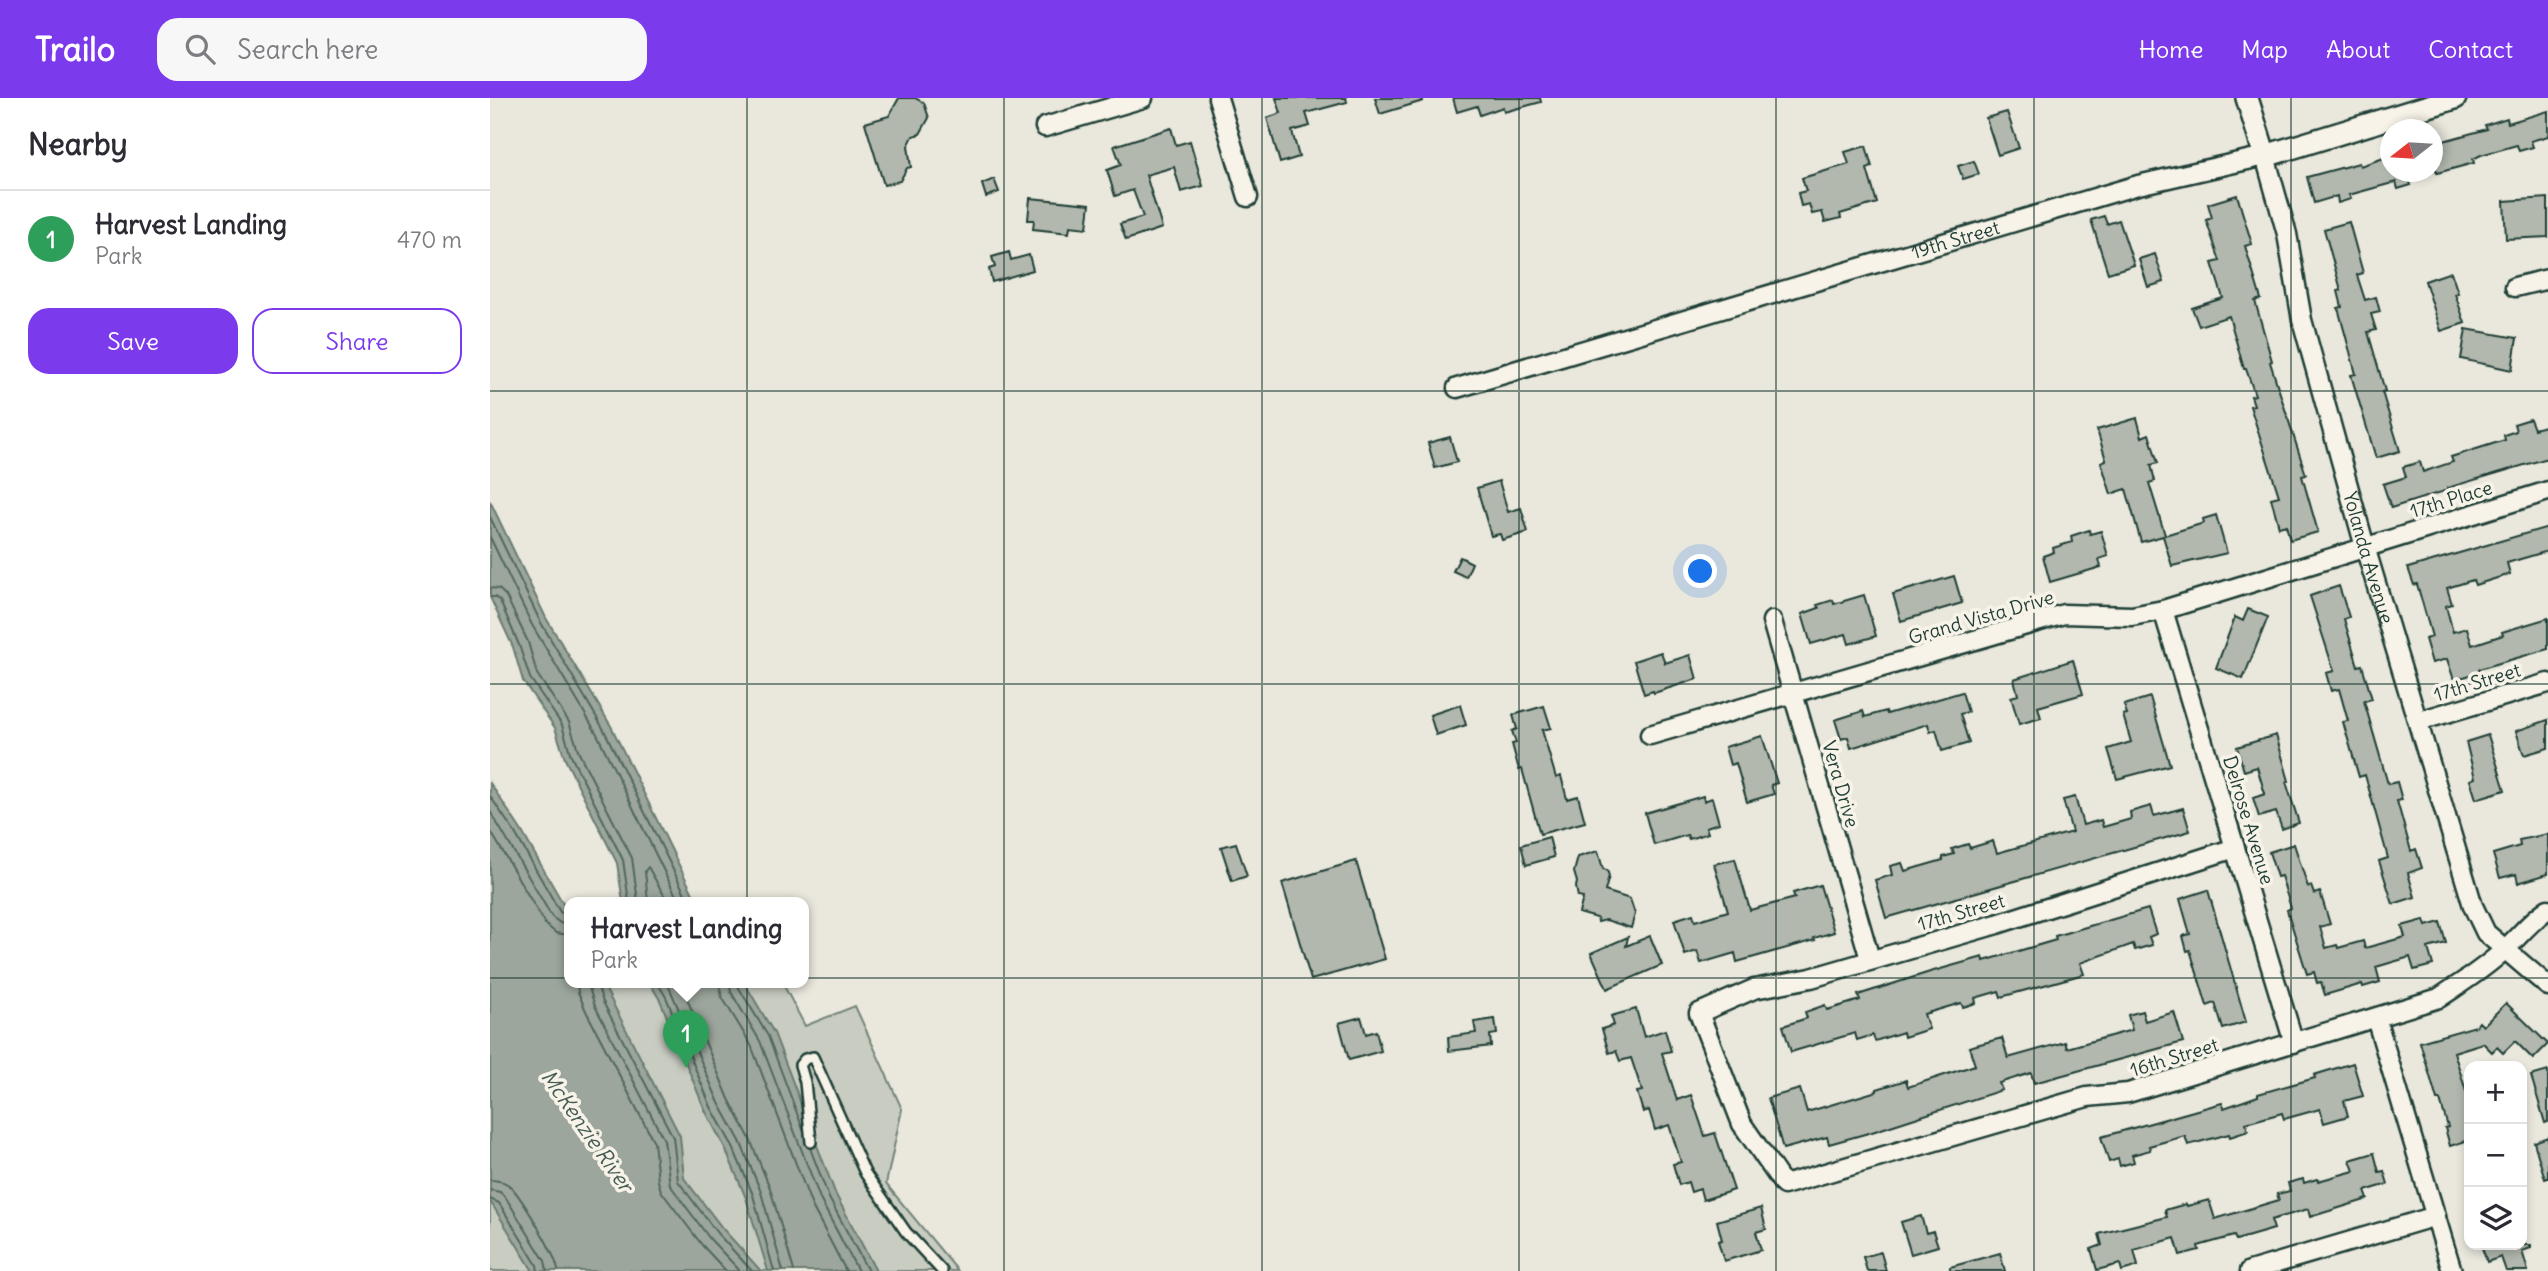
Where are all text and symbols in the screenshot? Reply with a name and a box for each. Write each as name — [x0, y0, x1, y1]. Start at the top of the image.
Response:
search box — [157, 18, 647, 81]
text: Trailo — [35, 28, 115, 70]
icon: search — [181, 30, 219, 68]
text: Search here — [237, 33, 378, 66]
text: Home — [2139, 34, 2203, 64]
text: Map — [2241, 34, 2288, 64]
text: About — [2326, 34, 2390, 64]
text: Contact — [2428, 34, 2513, 64]
north arrow — [2380, 119, 2443, 182]
text: Nearby — [28, 125, 128, 163]
text: Harvest Landing — [95, 208, 287, 241]
street label: 19th Street — [1908, 215, 2002, 264]
text: 1 — [46, 225, 56, 254]
text: 470 m — [397, 225, 462, 254]
text: Park — [95, 241, 143, 270]
button: Save — [28, 308, 238, 374]
button: Share — [252, 308, 462, 374]
street label: 17th Place — [2407, 475, 2495, 523]
street label: Yolanda Avenue — [2338, 489, 2399, 626]
your location — [1683, 554, 1717, 588]
street label: Grand Vista Drive — [1905, 585, 2057, 649]
street label: 17th Street — [2431, 657, 2523, 707]
street label: Vera Drive — [1817, 738, 1865, 830]
street label: Delrose Avenue — [2218, 753, 2280, 887]
street label: 17th Street — [1915, 888, 2007, 936]
popup — [564, 897, 809, 988]
text: Harvest Landing — [590, 912, 783, 945]
text: Park — [590, 945, 638, 974]
pin: 1 — [663, 1010, 709, 1068]
street label: 16th Street — [2127, 1032, 2221, 1082]
map controls — [2464, 1061, 2527, 1250]
button: + — [2464, 1061, 2527, 1124]
water label: McKenzie River — [535, 1065, 641, 1199]
button: − — [2464, 1124, 2527, 1187]
button: layers — [2464, 1187, 2527, 1250]

